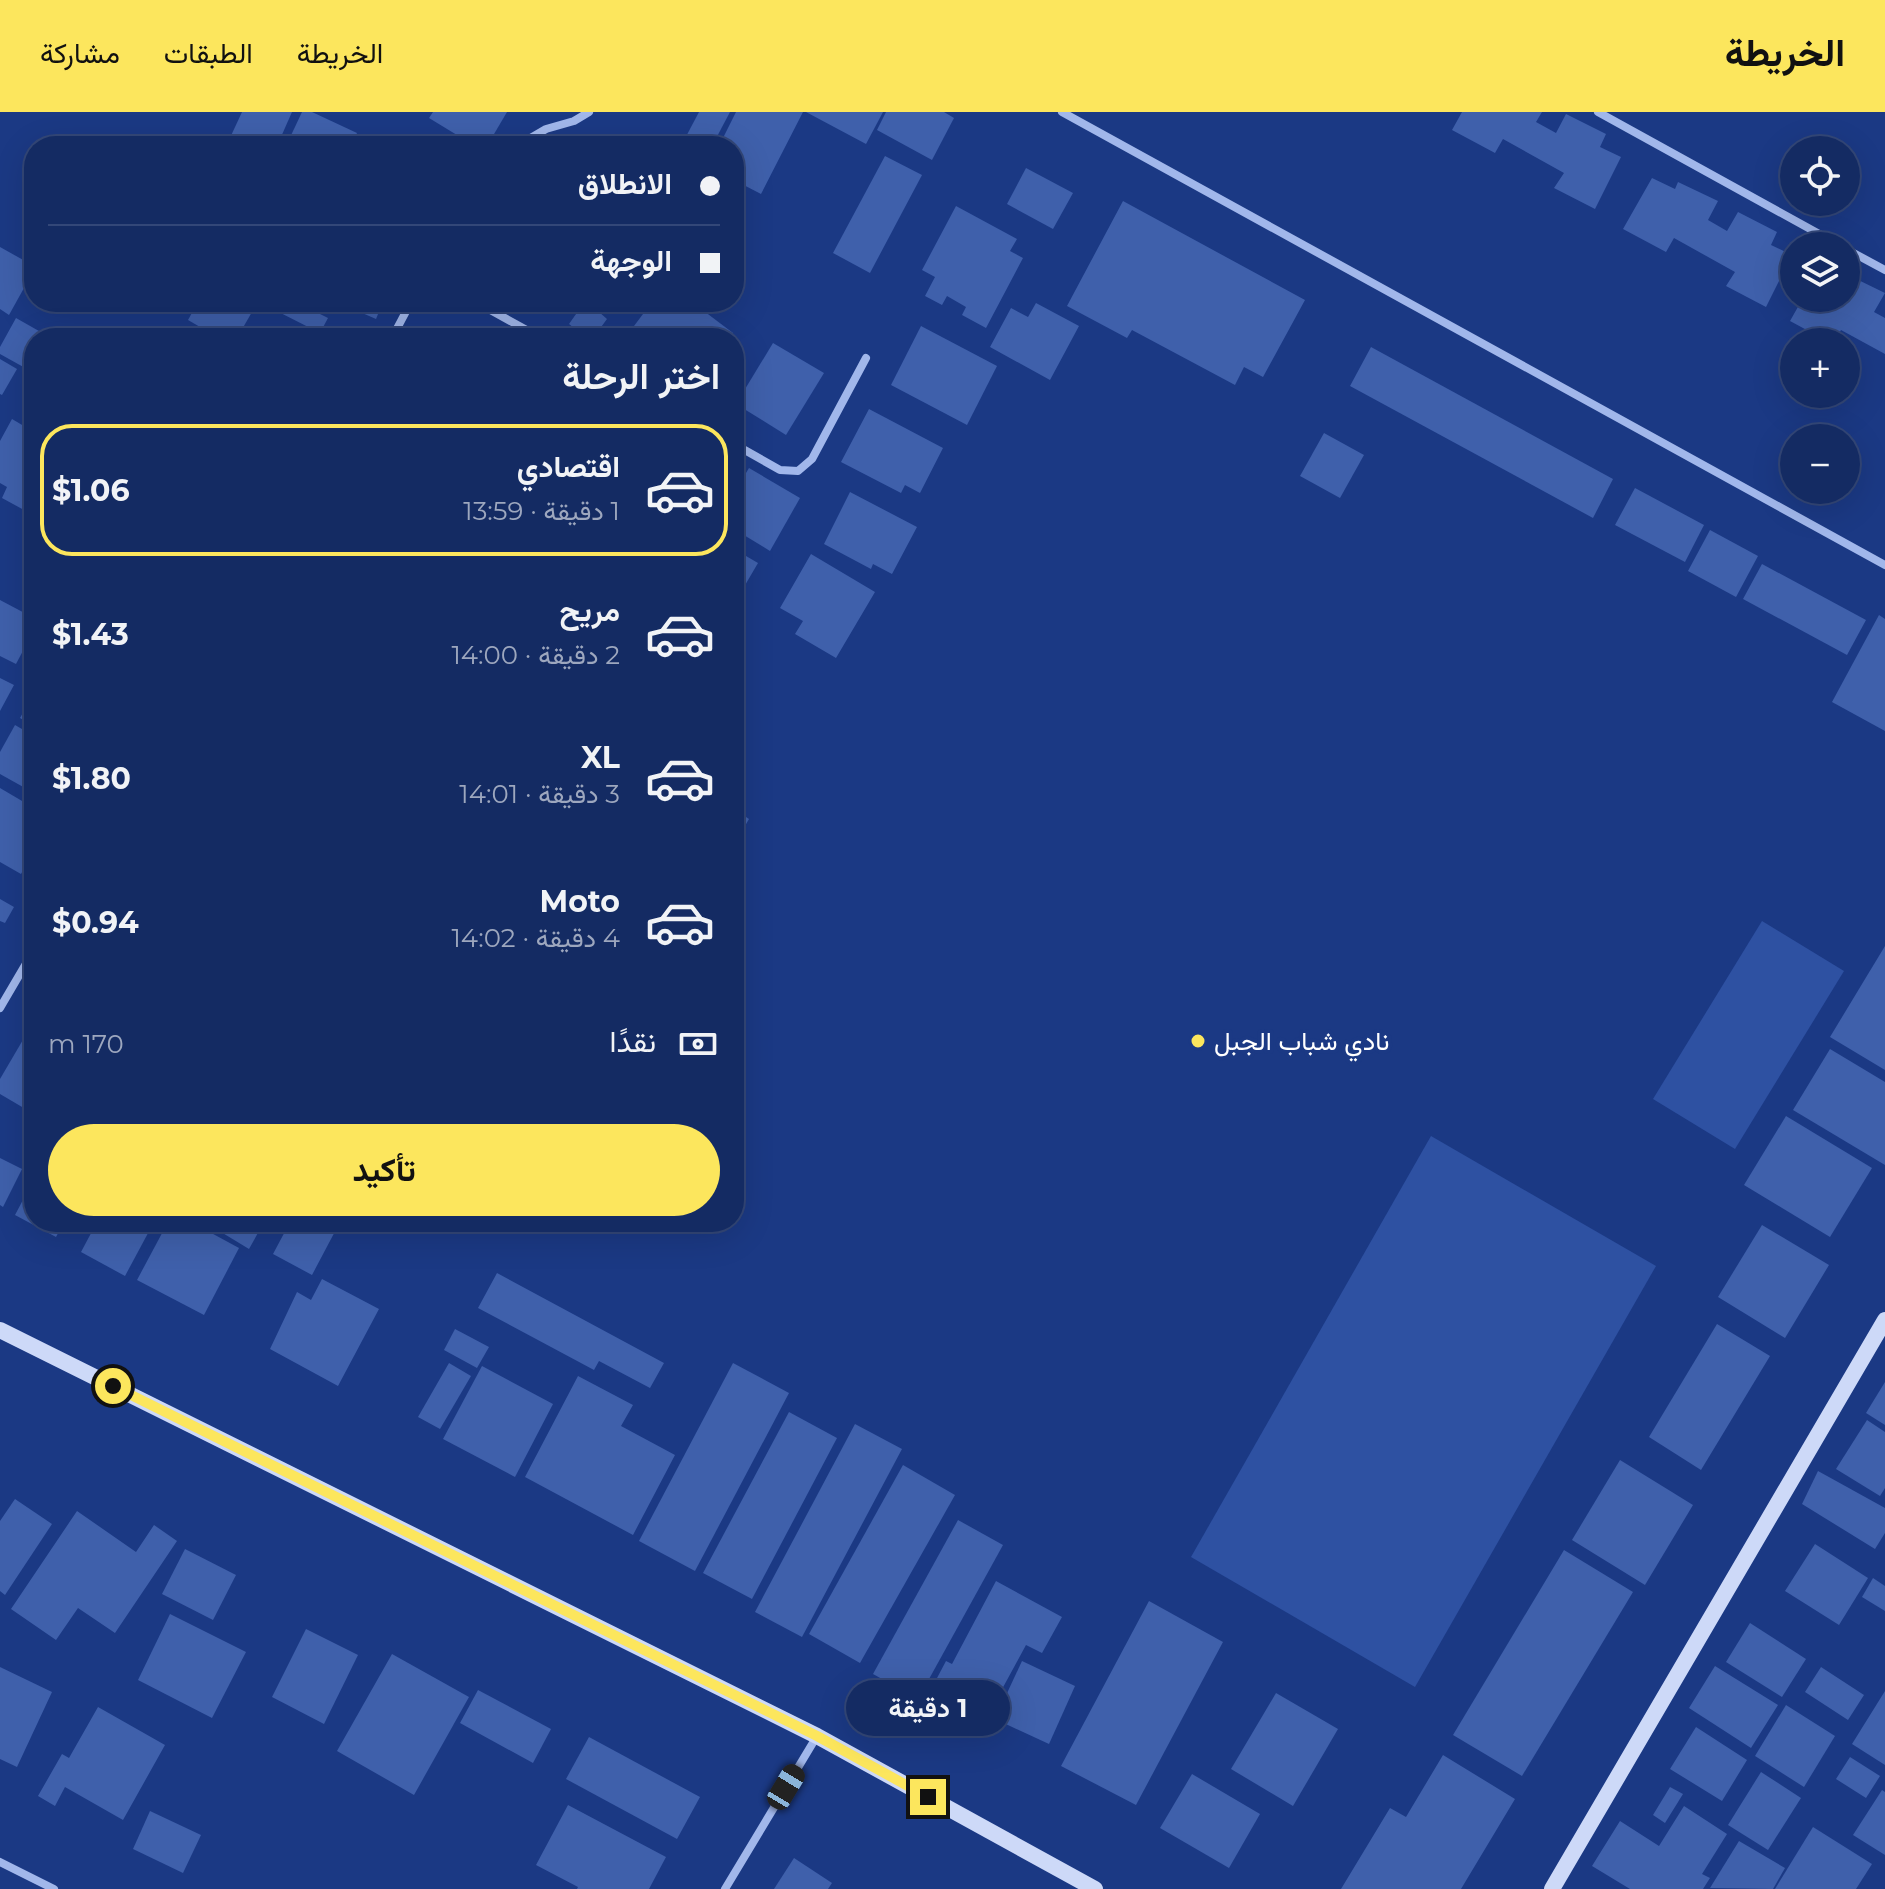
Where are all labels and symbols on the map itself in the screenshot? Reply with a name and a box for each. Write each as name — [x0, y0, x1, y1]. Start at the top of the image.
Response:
place label: نادي شباب الجبل — [1214, 1025, 1389, 1062]
marker: نادي شباب الجبل — [1189, 1032, 1207, 1050]
route start — [95, 1368, 131, 1404]
callout: 1 دقيقة — [846, 1681, 1010, 1737]
car — [763, 1760, 809, 1814]
route end — [910, 1779, 946, 1815]

